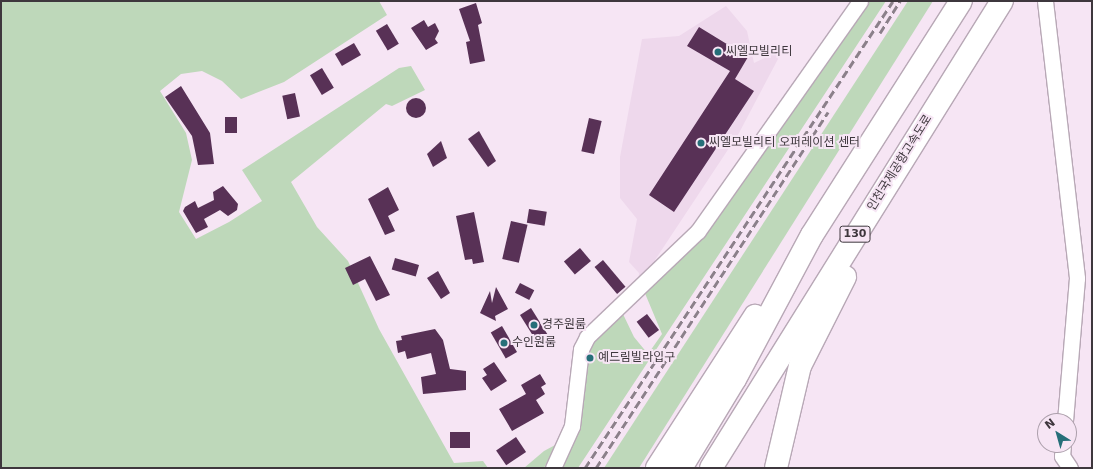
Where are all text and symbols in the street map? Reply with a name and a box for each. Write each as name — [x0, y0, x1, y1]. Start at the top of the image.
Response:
place label: 씨엘모빌리티 — [726, 45, 792, 59]
marker: 씨엘모빌리티 — [713, 47, 723, 57]
street label: 인천국제공항고속도로 — [865, 112, 935, 214]
place label: 씨엘모빌리티 오퍼레이션 센터 — [709, 136, 860, 150]
marker: 씨엘모빌리티 오퍼레이션 센터 — [696, 138, 706, 148]
road number: 130 — [839, 225, 871, 243]
place label: 경주원룸 — [542, 318, 586, 332]
marker: 경주원룸 — [529, 320, 539, 330]
place label: 수인원룸 — [512, 336, 556, 350]
marker: 수인원룸 — [499, 338, 509, 348]
place label: 예드림빌라입구 — [598, 351, 675, 365]
marker: 예드림빌라입구 — [585, 353, 595, 363]
north arrow — [1037, 413, 1077, 453]
text: N — [1042, 416, 1058, 432]

